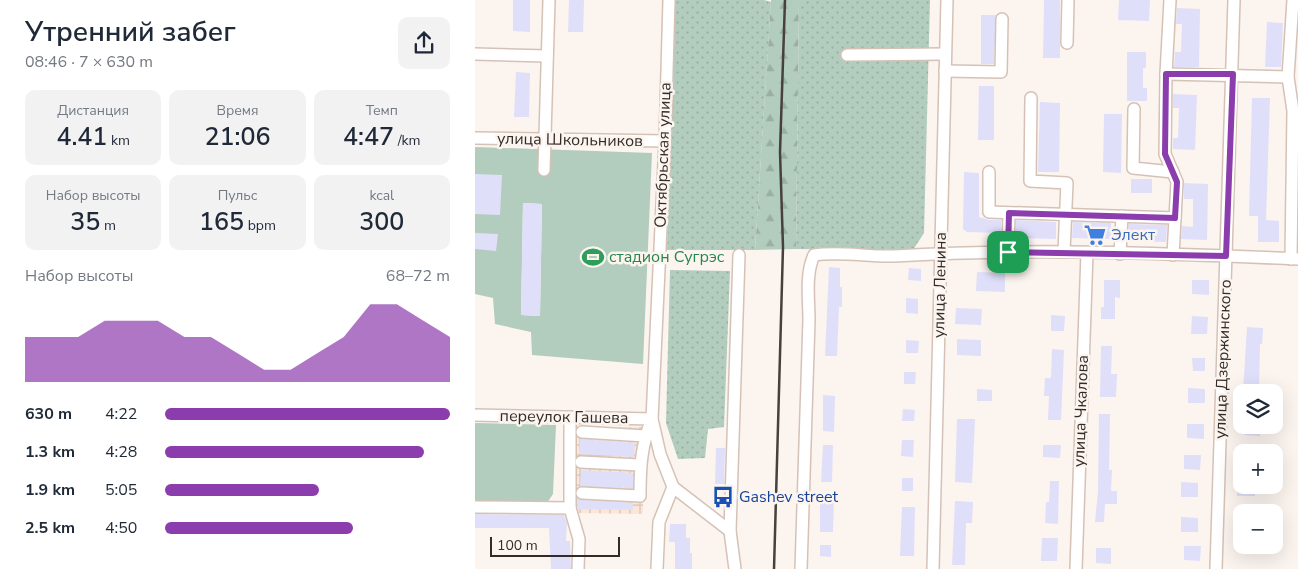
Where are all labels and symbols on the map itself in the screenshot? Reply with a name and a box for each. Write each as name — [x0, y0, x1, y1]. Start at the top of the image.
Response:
street label: Октябрьская улица — [649, 82, 677, 228]
street label: улица Школьников — [497, 128, 643, 152]
supermarket icon: Элект — [1082, 222, 1108, 248]
place label: Элект — [1111, 224, 1156, 246]
pin — [987, 231, 1029, 273]
street label: улица Ленина — [928, 232, 952, 338]
sports icon: стадион Сугрэс — [580, 244, 606, 270]
place label: стадион Сугрэс — [609, 246, 725, 268]
street label: улица Дзержинского — [1209, 279, 1237, 439]
street label: улица Чкалова — [1068, 355, 1094, 467]
street label: переулок Гашева — [499, 405, 629, 429]
bus stop icon: Gashev street — [710, 484, 736, 510]
place label: Gashev street — [739, 486, 839, 508]
scale bar — [490, 534, 620, 557]

